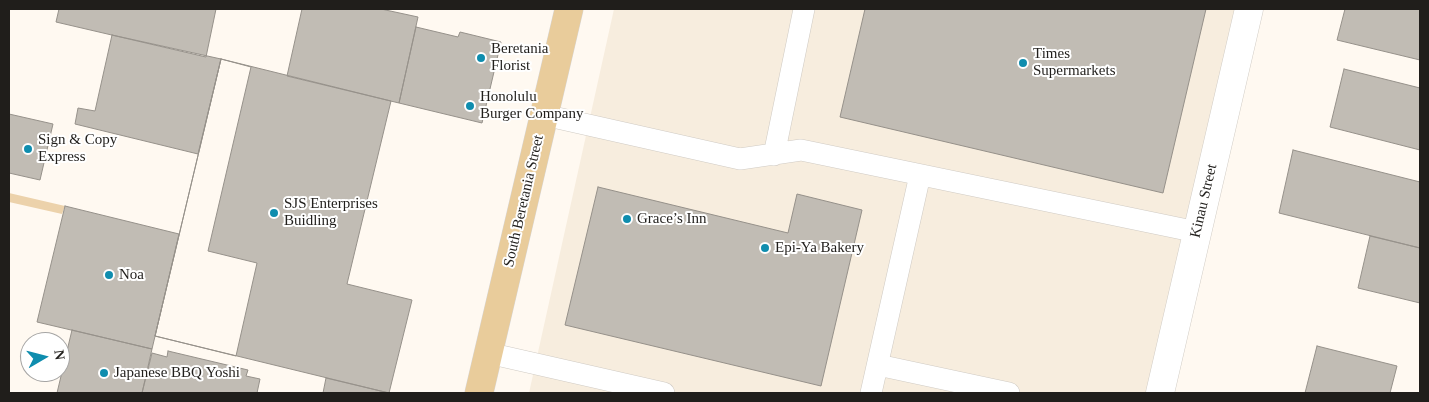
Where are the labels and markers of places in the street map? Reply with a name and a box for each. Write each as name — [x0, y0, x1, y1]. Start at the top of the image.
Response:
place label: Beretania Florist — [491, 40, 548, 75]
place label: Times Supermarkets — [1033, 45, 1115, 80]
marker: Beretania Florist — [475, 52, 487, 64]
marker: Times Supermarkets — [1017, 57, 1029, 69]
place label: Honolulu Burger Company — [480, 88, 583, 123]
marker: Honolulu Burger Company — [464, 100, 476, 112]
place label: Sign & Copy Express — [38, 131, 117, 166]
marker: Sign & Copy Express — [22, 143, 34, 155]
place label: SJS Enterprises Buidling — [284, 195, 378, 230]
marker: SJS Enterprises Buidling — [268, 207, 280, 219]
place label: Grace’s Inn — [637, 210, 707, 228]
marker: Grace’s Inn — [621, 213, 633, 225]
place label: Epi-Ya Bakery — [775, 239, 864, 257]
marker: Epi-Ya Bakery — [759, 242, 771, 254]
place label: Noa — [119, 266, 144, 284]
marker: Noa — [103, 269, 115, 281]
place label: Japanese BBQ Yoshi — [114, 364, 240, 382]
marker: Japanese BBQ Yoshi — [98, 367, 110, 379]

